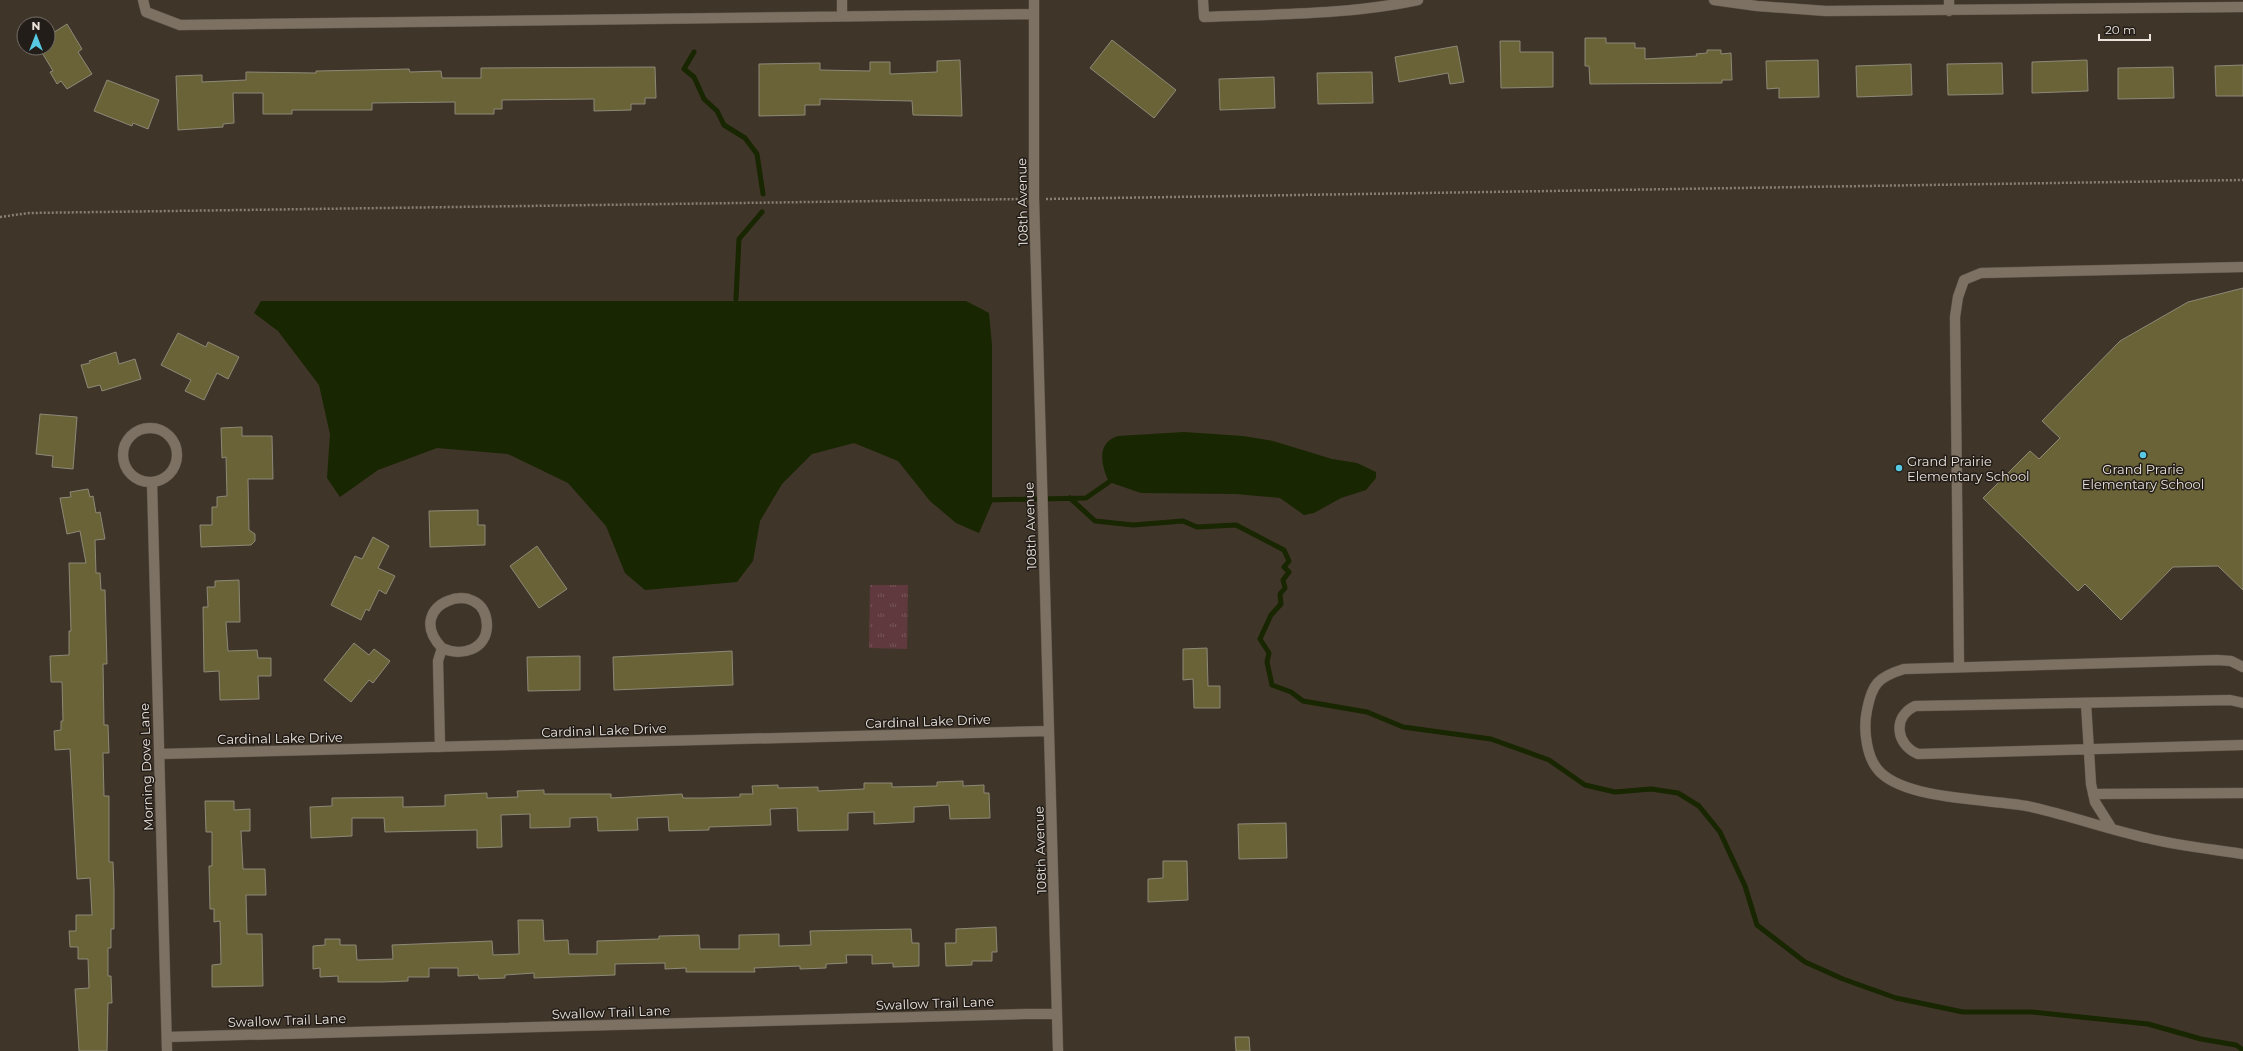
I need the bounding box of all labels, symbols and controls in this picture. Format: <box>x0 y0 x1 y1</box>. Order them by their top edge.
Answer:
north arrow <box>16 16 56 56</box>
scale bar <box>2099 16 2150 42</box>
text: N <box>32 19 40 33</box>
text: 20 m <box>2105 22 2136 37</box>
street label: 108th Avenue <box>1013 158 1031 246</box>
marker: Grand Prarie Elementary School <box>2138 450 2148 460</box>
place label: Grand Prairie Elementary School <box>1907 453 2030 484</box>
place label: Grand Prarie Elementary School <box>2082 461 2204 492</box>
marker: Grand Prairie Elementary School <box>1894 463 1904 473</box>
street label: 108th Avenue <box>1020 482 1040 570</box>
street label: Morning Dove Lane <box>136 703 156 831</box>
street label: Cardinal Lake Drive <box>865 711 991 731</box>
street label: Cardinal Lake Drive <box>541 720 667 740</box>
street label: Cardinal Lake Drive <box>217 729 343 747</box>
street label: 108th Avenue <box>1030 806 1050 894</box>
street label: Swallow Trail Lane <box>876 993 995 1013</box>
street label: Swallow Trail Lane <box>552 1002 671 1022</box>
street label: Swallow Trail Lane <box>228 1010 347 1030</box>

